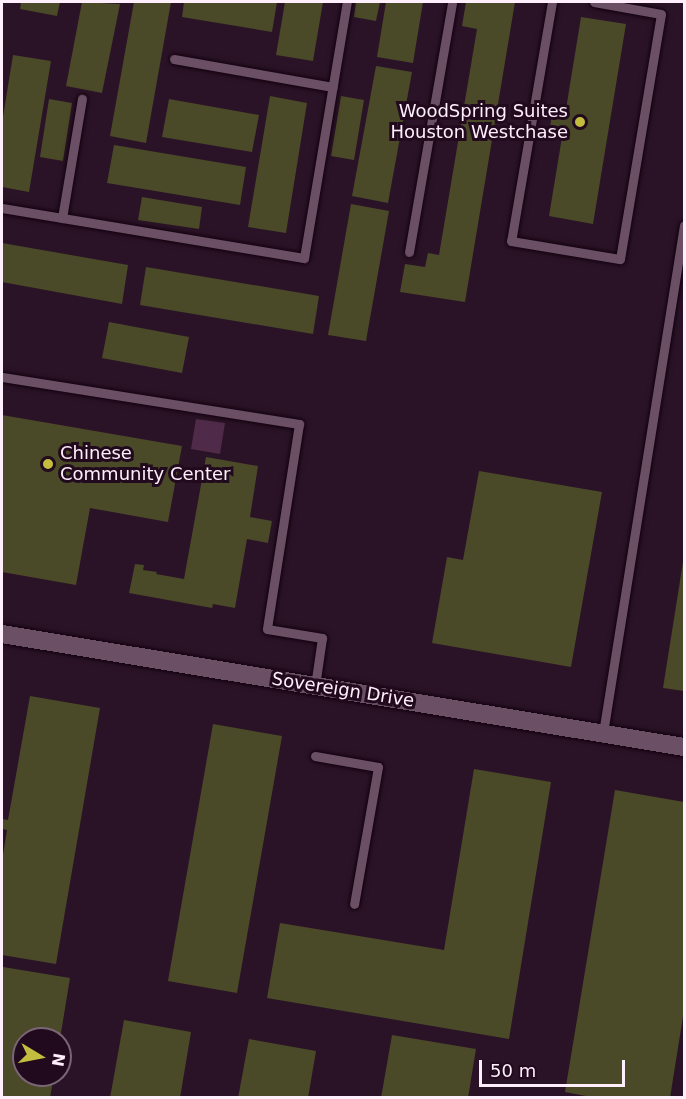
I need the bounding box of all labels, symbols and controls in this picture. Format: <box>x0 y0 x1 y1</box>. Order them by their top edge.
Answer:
place label: WoodSpring Suites Houston Westchase <box>390 101 568 144</box>
marker: WoodSpring Suites Houston Westchase <box>573 115 587 129</box>
place label: Chinese Community Center <box>60 443 230 486</box>
marker: Chinese Community Center <box>41 457 55 471</box>
street label: Sovereign Drive <box>270 668 416 712</box>
north arrow <box>12 1027 72 1087</box>
scale bar <box>482 1048 628 1086</box>
text: N <box>48 1052 69 1068</box>
text: 50 m <box>490 1060 536 1081</box>

